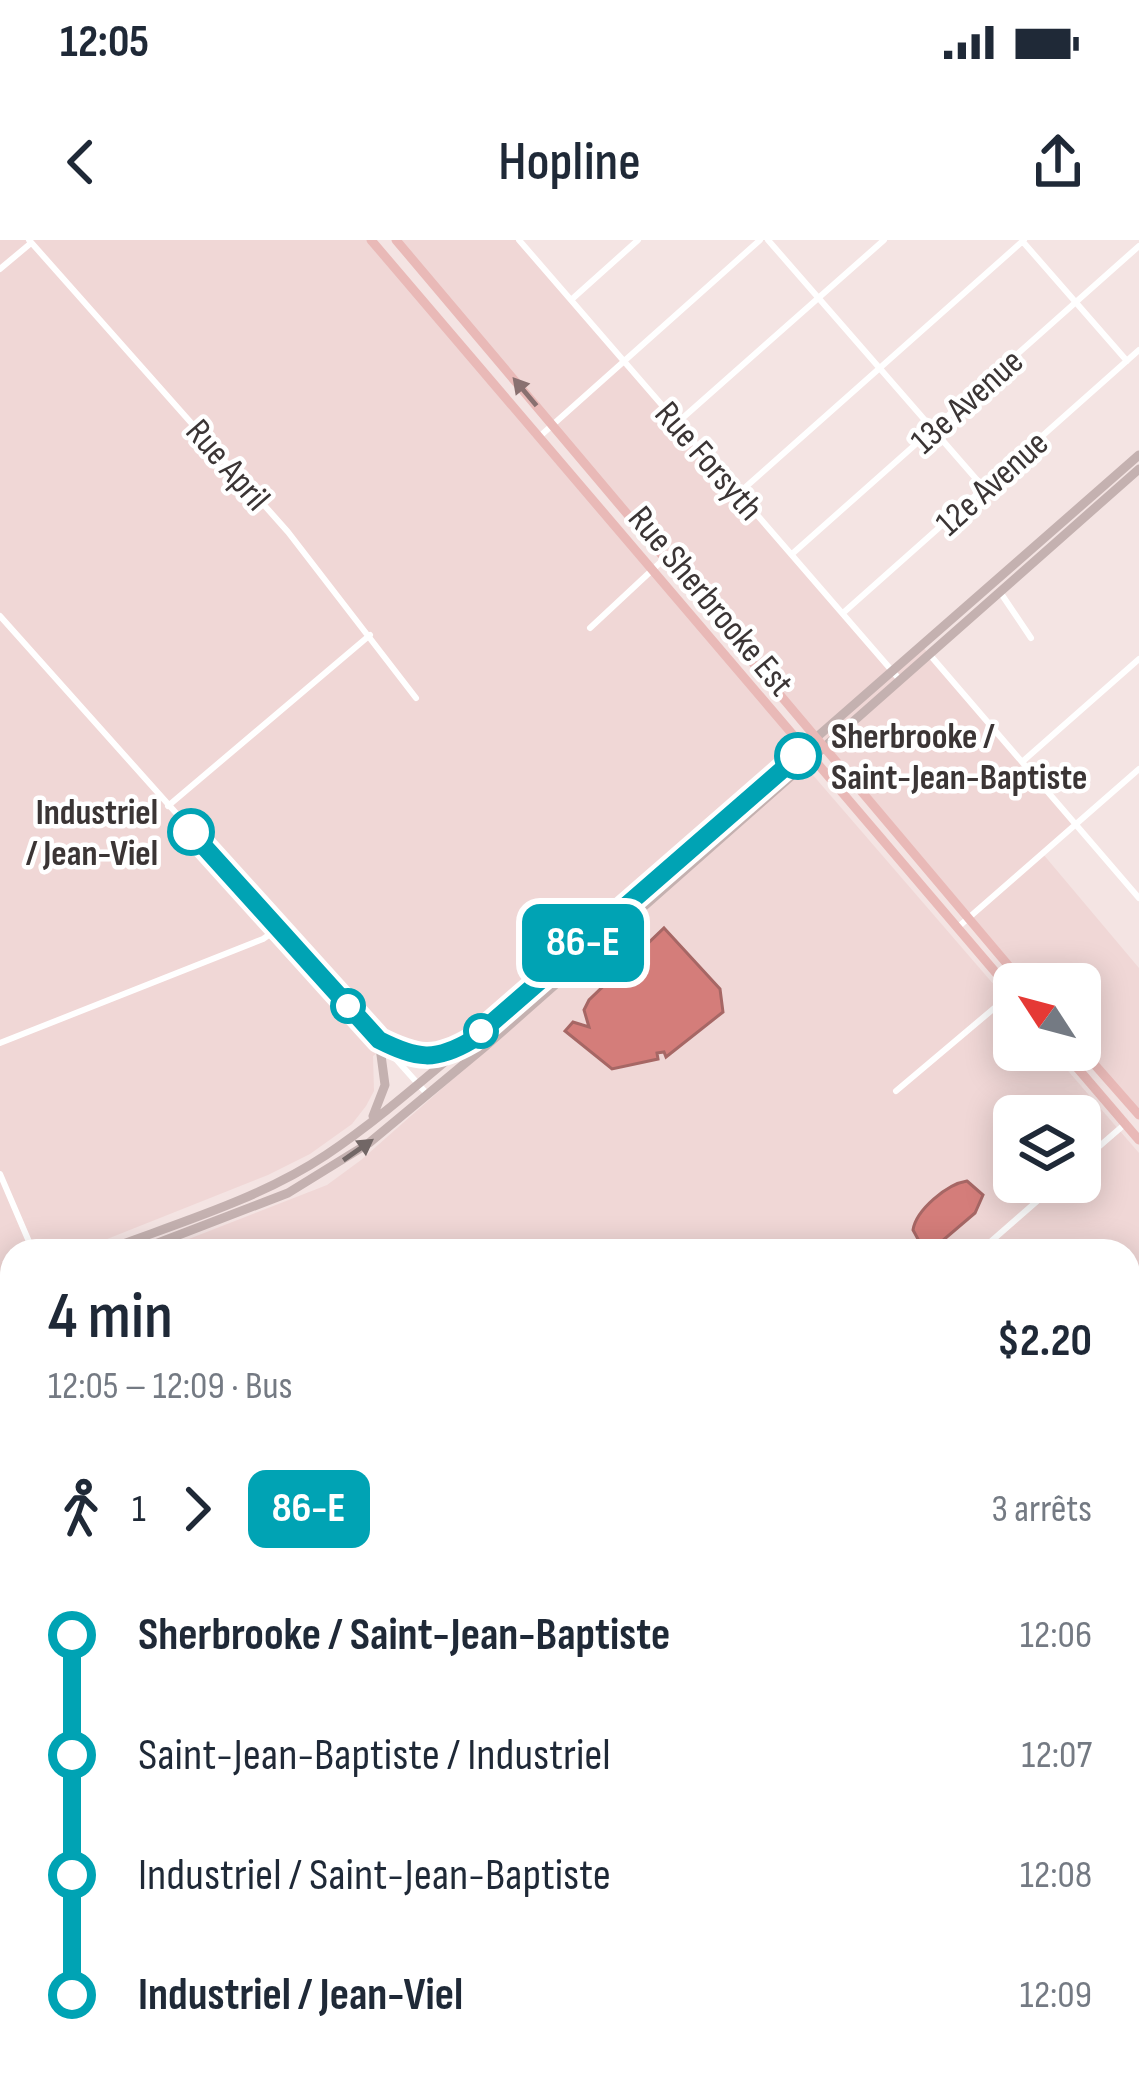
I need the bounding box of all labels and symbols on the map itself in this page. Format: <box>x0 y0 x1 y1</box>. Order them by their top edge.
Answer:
street label: 13e Avenue <box>903 340 1033 463</box>
one-way arrow <box>513 377 539 407</box>
street label: Rue Forsyth <box>645 394 771 530</box>
street label: Rue April <box>176 411 278 520</box>
street label: 12e Avenue <box>928 422 1058 545</box>
street label: Rue Sherbrooke Est <box>618 498 802 705</box>
place label: Sherbrooke / Saint-Jean-Baptiste <box>831 716 1087 800</box>
marker: Sherbrooke / Saint-Jean-Baptiste <box>776 734 820 778</box>
place label: Industriel / Jean-Viel <box>26 792 158 876</box>
marker: Industriel / Jean-Viel <box>169 810 213 854</box>
line badge: 86-E <box>499 904 667 982</box>
north arrow <box>993 963 1101 1071</box>
unlabelled marker <box>332 990 364 1022</box>
unlabelled marker <box>465 1015 497 1047</box>
one-way arrow <box>342 1139 375 1162</box>

